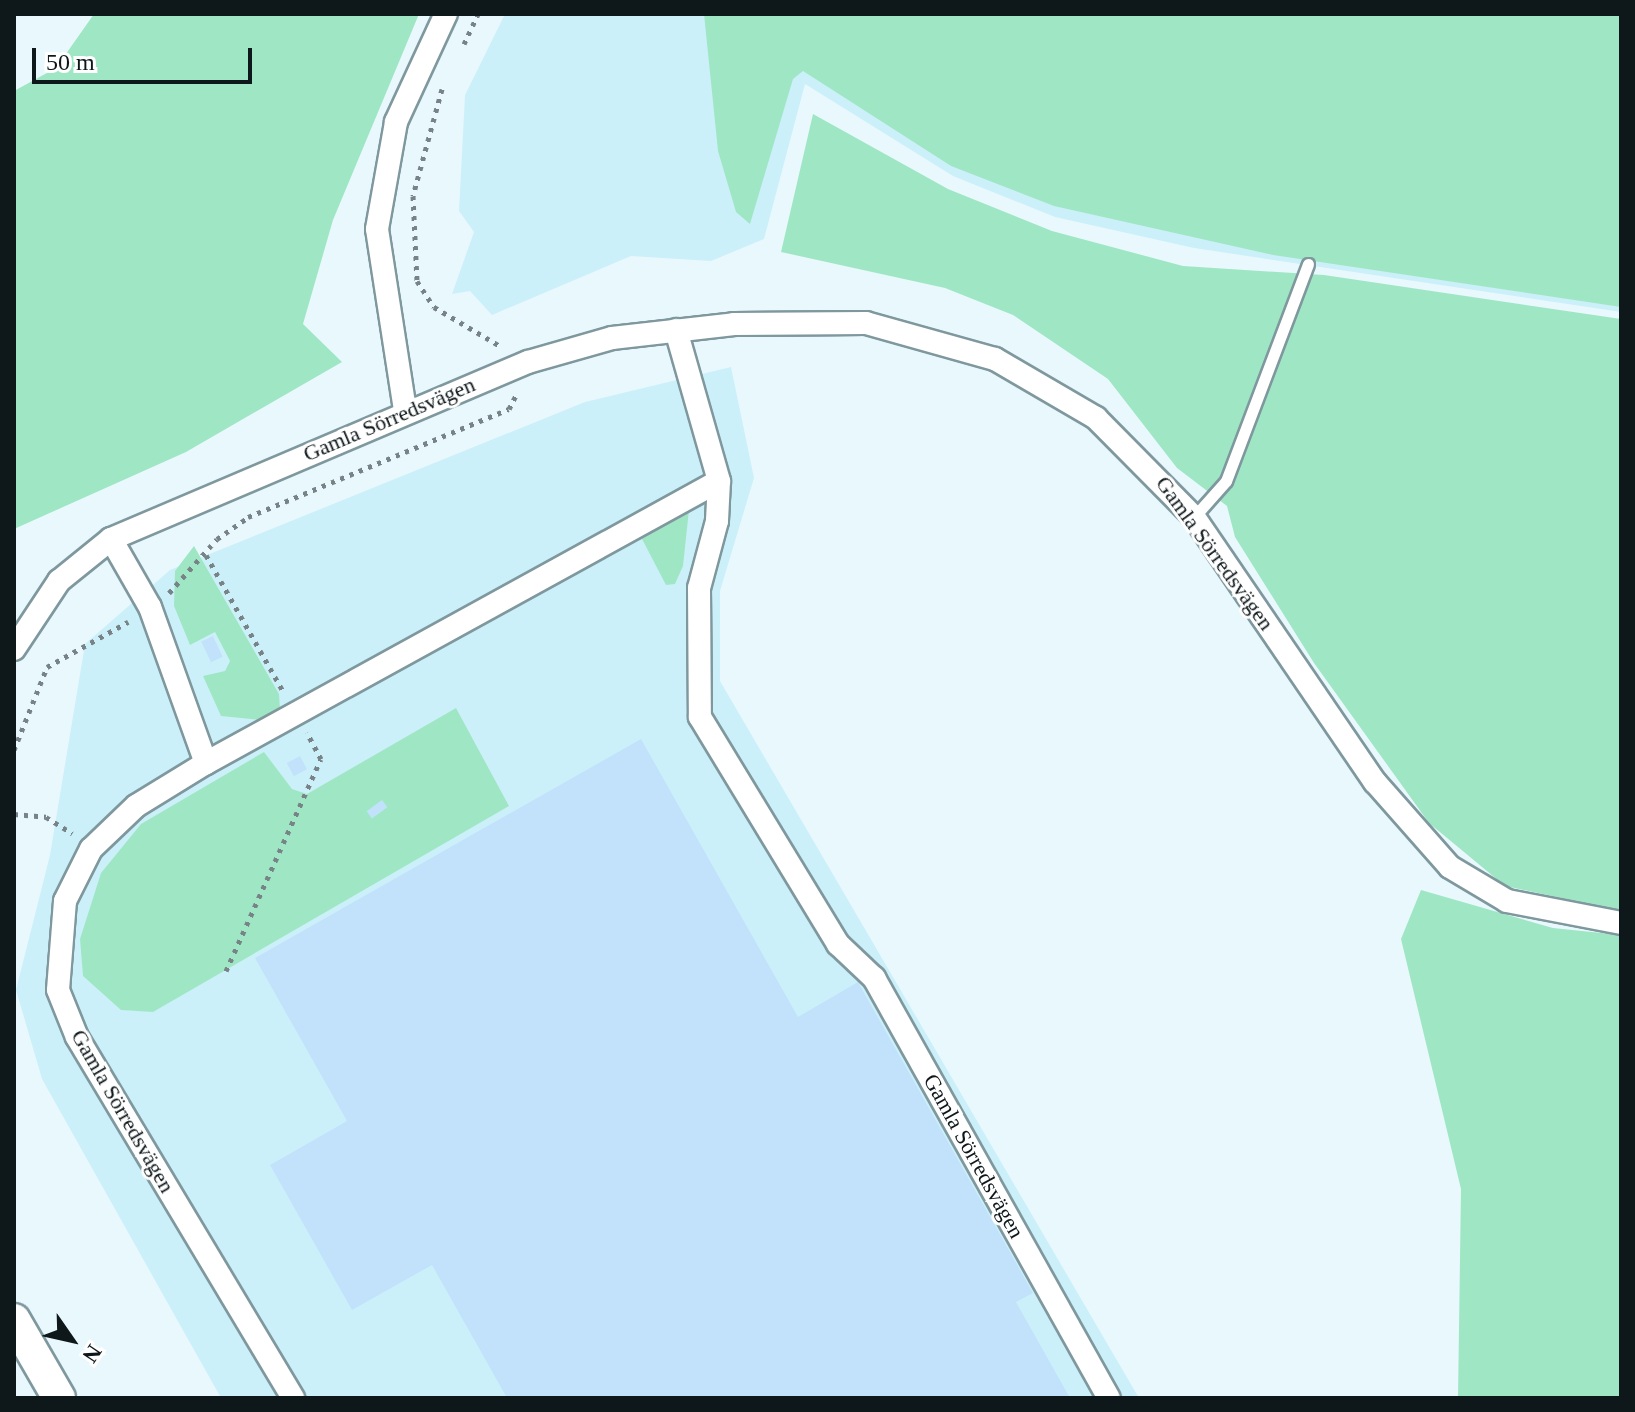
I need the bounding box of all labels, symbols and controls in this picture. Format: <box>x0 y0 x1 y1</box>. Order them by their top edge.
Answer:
scale bar <box>36 32 256 82</box>
text: 50 m <box>46 49 95 75</box>
street label: Gamla Sörredsvägen <box>299 371 479 467</box>
street label: Gamla Sörredsvägen <box>1150 471 1280 635</box>
street label: Gamla Sörredsvägen <box>66 1025 180 1197</box>
street label: Gamla Sörredsvägen <box>918 1069 1030 1243</box>
north arrow <box>32 1300 112 1380</box>
text: N <box>78 1340 107 1367</box>

